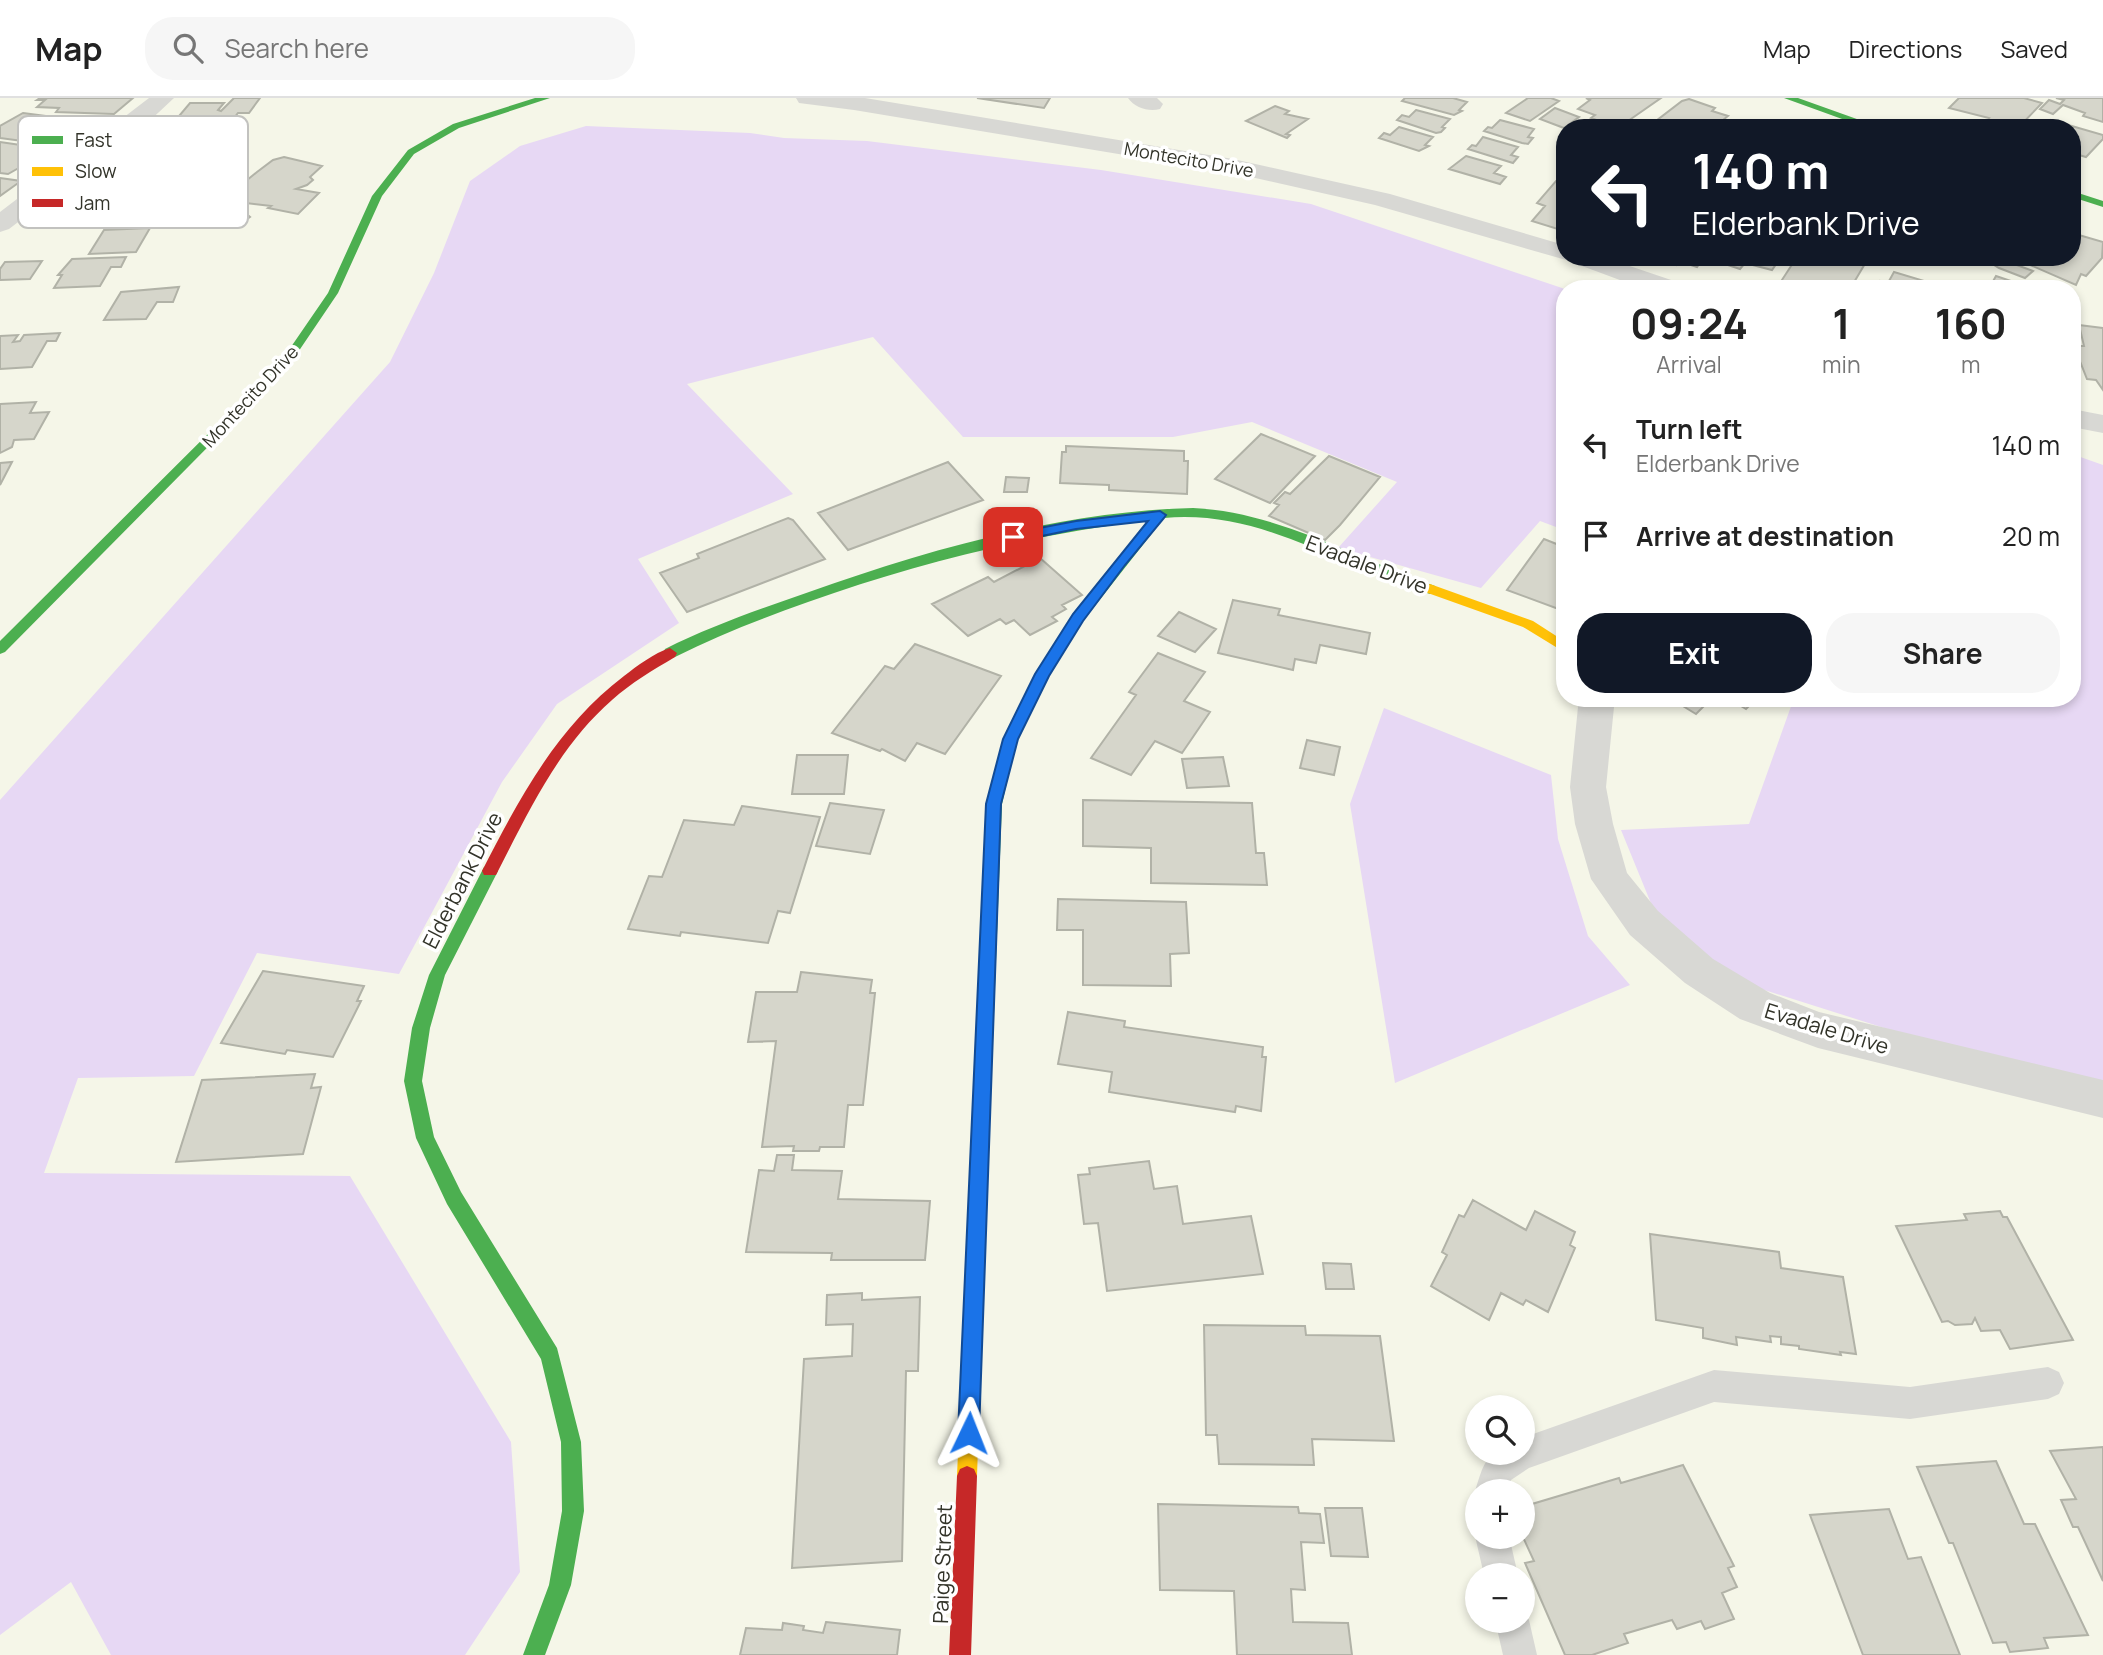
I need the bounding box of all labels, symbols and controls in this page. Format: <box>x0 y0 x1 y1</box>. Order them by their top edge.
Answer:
search box <box>145 17 635 80</box>
text: Map <box>35 26 103 71</box>
icon: search <box>169 29 207 67</box>
text: Search here <box>225 30 369 66</box>
text: Map <box>1763 32 1811 65</box>
text: Directions <box>1849 32 1962 65</box>
text: Saved <box>2000 32 2068 65</box>
legend <box>18 116 248 228</box>
text: Fast <box>75 127 112 153</box>
street label: Montecito Drive <box>1122 136 1256 182</box>
text: 140 m <box>1692 137 1829 204</box>
icon: left <box>1577 147 1668 238</box>
text: Slow <box>75 158 117 184</box>
text: Jam <box>75 190 110 216</box>
text: Elderbank Drive <box>1692 201 1920 245</box>
text: 09:24 <box>1630 294 1748 352</box>
text: 1 <box>1832 294 1851 352</box>
text: 160 <box>1935 294 2007 352</box>
street label: Montecito Drive <box>197 340 303 452</box>
text: Arrival <box>1656 348 1722 380</box>
text: min <box>1822 348 1861 380</box>
text: m <box>1961 348 1981 380</box>
text: Turn left <box>1636 411 1743 447</box>
icon: left <box>1577 426 1615 464</box>
text: 140 m <box>1991 427 2060 463</box>
text: Elderbank Drive <box>1636 447 1800 479</box>
pin <box>983 507 1043 567</box>
icon: arrive <box>1577 517 1615 555</box>
icon: arrive <box>994 518 1032 556</box>
text: Arrive at destination <box>1636 518 1894 554</box>
text: 20 m <box>2002 518 2060 554</box>
street label: Evadale Drive <box>1302 528 1432 600</box>
button: Exit <box>1577 613 1812 693</box>
button: Share <box>1826 613 2060 693</box>
street label: Elderbank Drive <box>416 807 508 953</box>
street label: Evadale Drive <box>1762 996 1892 1060</box>
map controls <box>1465 1395 1535 1633</box>
button: search <box>1465 1395 1535 1465</box>
position arrow <box>932 1396 1006 1470</box>
button: + <box>1465 1479 1535 1549</box>
street label: Paige Street <box>926 1504 958 1624</box>
button: − <box>1465 1563 1535 1633</box>

